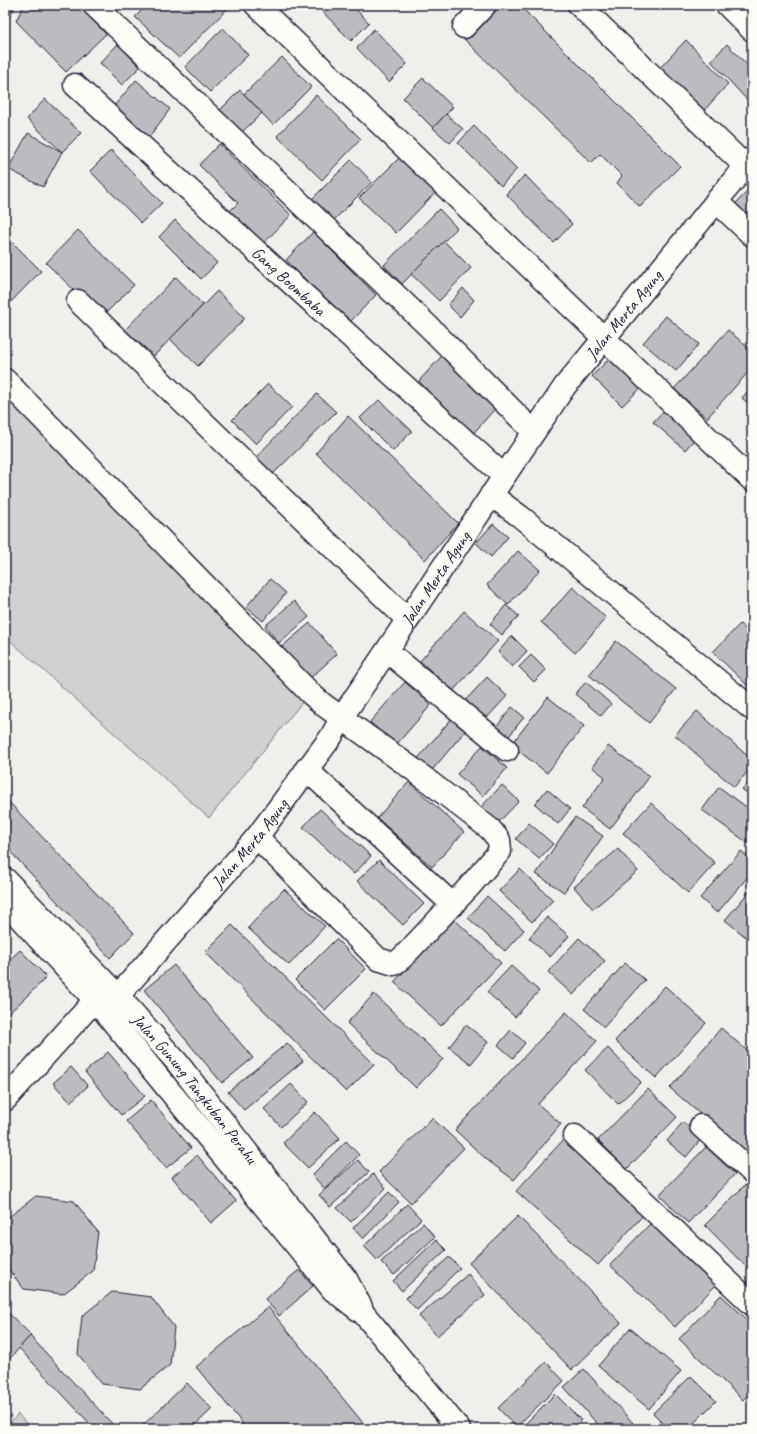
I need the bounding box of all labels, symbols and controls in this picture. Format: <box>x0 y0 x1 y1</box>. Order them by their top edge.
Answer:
street label: Gang Boombaba <box>247 242 331 321</box>
street label: Jalan Merta Agung <box>580 265 667 364</box>
street label: Jalan Merta Agung <box>396 526 476 630</box>
street label: Jalan Merta Agung <box>206 793 293 893</box>
street label: Jalan Gunung Tangkuban Perahu <box>127 1008 263 1169</box>

